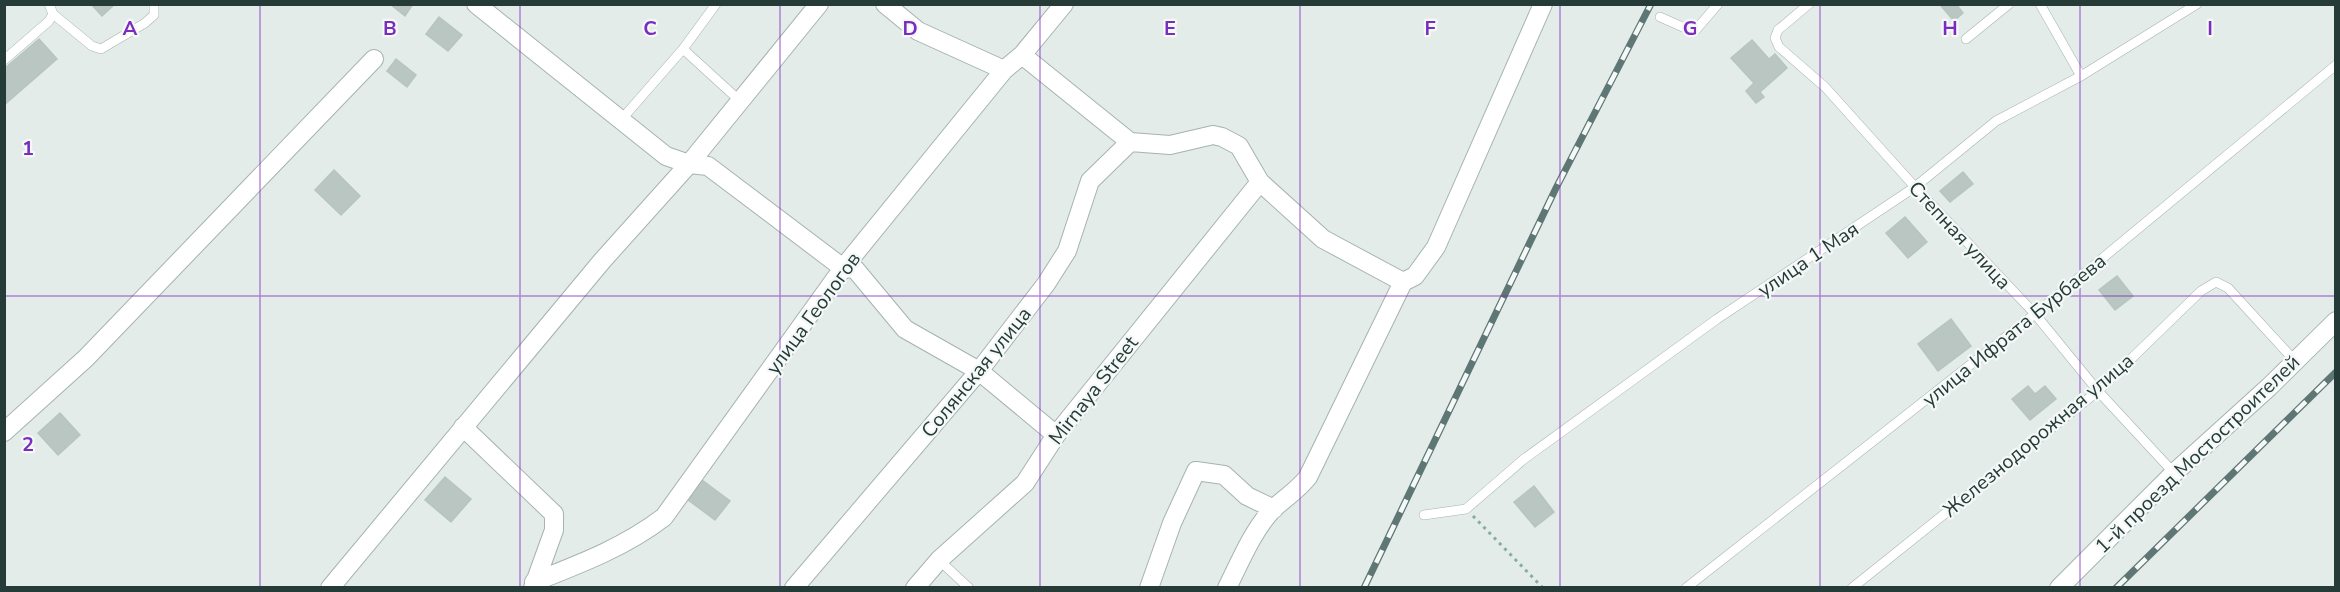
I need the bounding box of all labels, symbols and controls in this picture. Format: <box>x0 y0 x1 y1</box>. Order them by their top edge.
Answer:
text: A <box>123 15 138 42</box>
text: B <box>383 15 397 42</box>
text: C <box>643 15 657 42</box>
text: D <box>902 15 918 42</box>
text: E <box>1164 15 1176 42</box>
text: F <box>1424 15 1436 42</box>
text: G <box>1683 15 1697 42</box>
text: H <box>1942 15 1958 42</box>
text: I <box>2207 15 2213 42</box>
text: 1 <box>22 135 34 162</box>
street label: Степная улица <box>1902 175 2017 295</box>
street label: улица 1 Мая <box>1752 216 1864 303</box>
street label: улица Геологов <box>760 247 867 380</box>
street label: улица Ифрата Бурбаева <box>1917 248 2112 413</box>
street label: Солянская улица <box>915 301 1037 443</box>
street label: Mirnaya Street <box>1042 330 1145 450</box>
street label: Железнодорожная улица <box>1937 347 2140 523</box>
street label: 1-й проезд Мостостроителей <box>2089 349 2306 560</box>
text: 2 <box>22 431 34 458</box>

